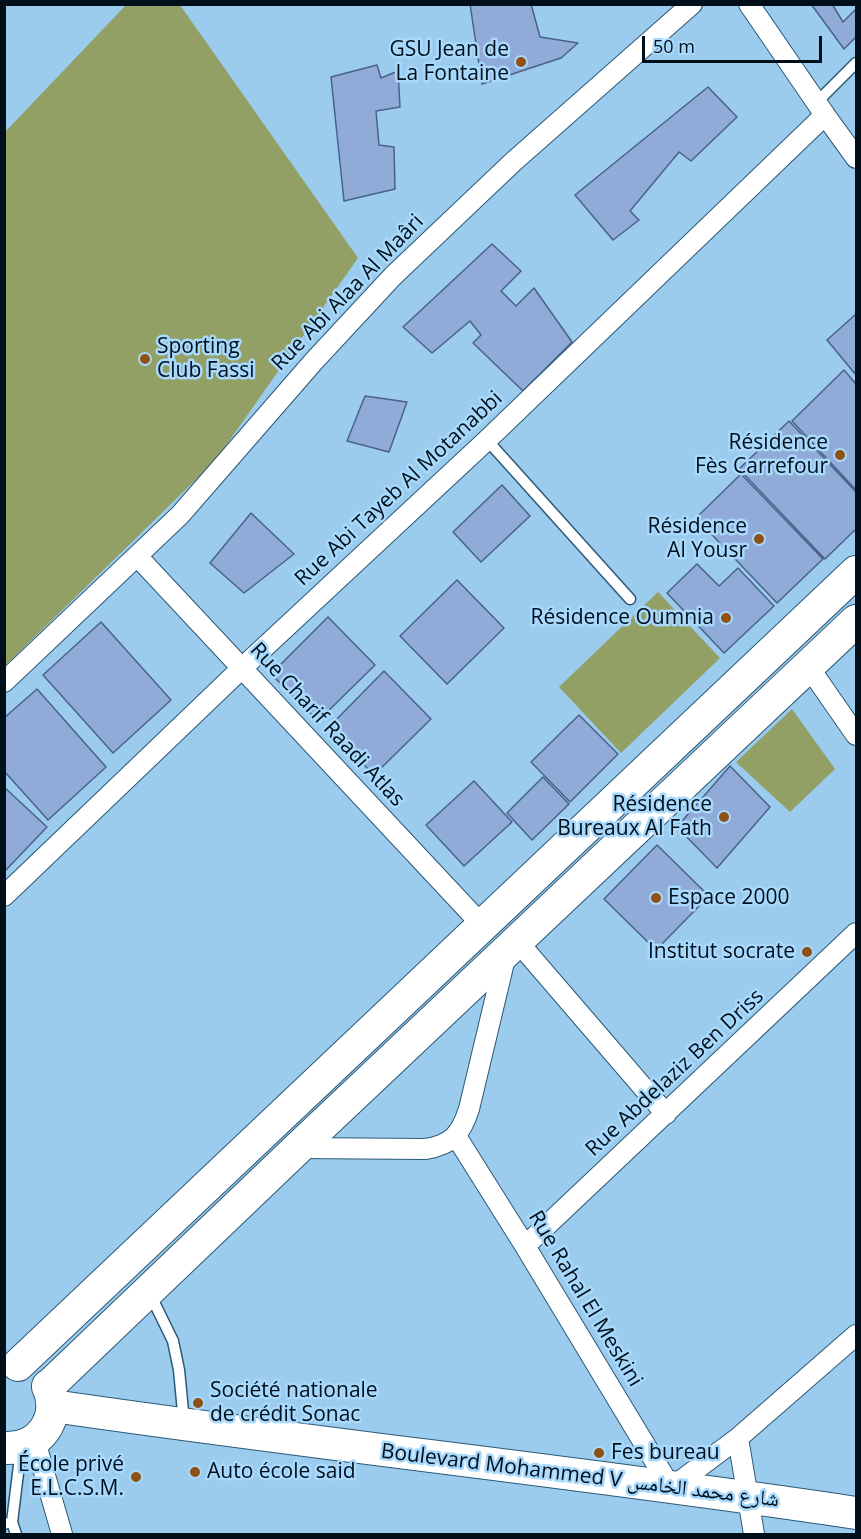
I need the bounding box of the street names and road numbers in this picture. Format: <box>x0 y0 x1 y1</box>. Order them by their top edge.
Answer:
street label: Rue Abi Alaa Al Maâri <box>267 210 429 376</box>
street label: Rue Abi Tayeb Al Motanabbi <box>290 386 508 592</box>
street label: Rue Charif Raadi Atlas <box>245 638 409 812</box>
street label: Rue Abdelaziz Ben Driss <box>581 984 769 1162</box>
street label: Rue Rahal El Meskini <box>523 1207 647 1391</box>
street label: Boulevard Mohammed V شارع محمد الخامس <box>379 1439 781 1513</box>

